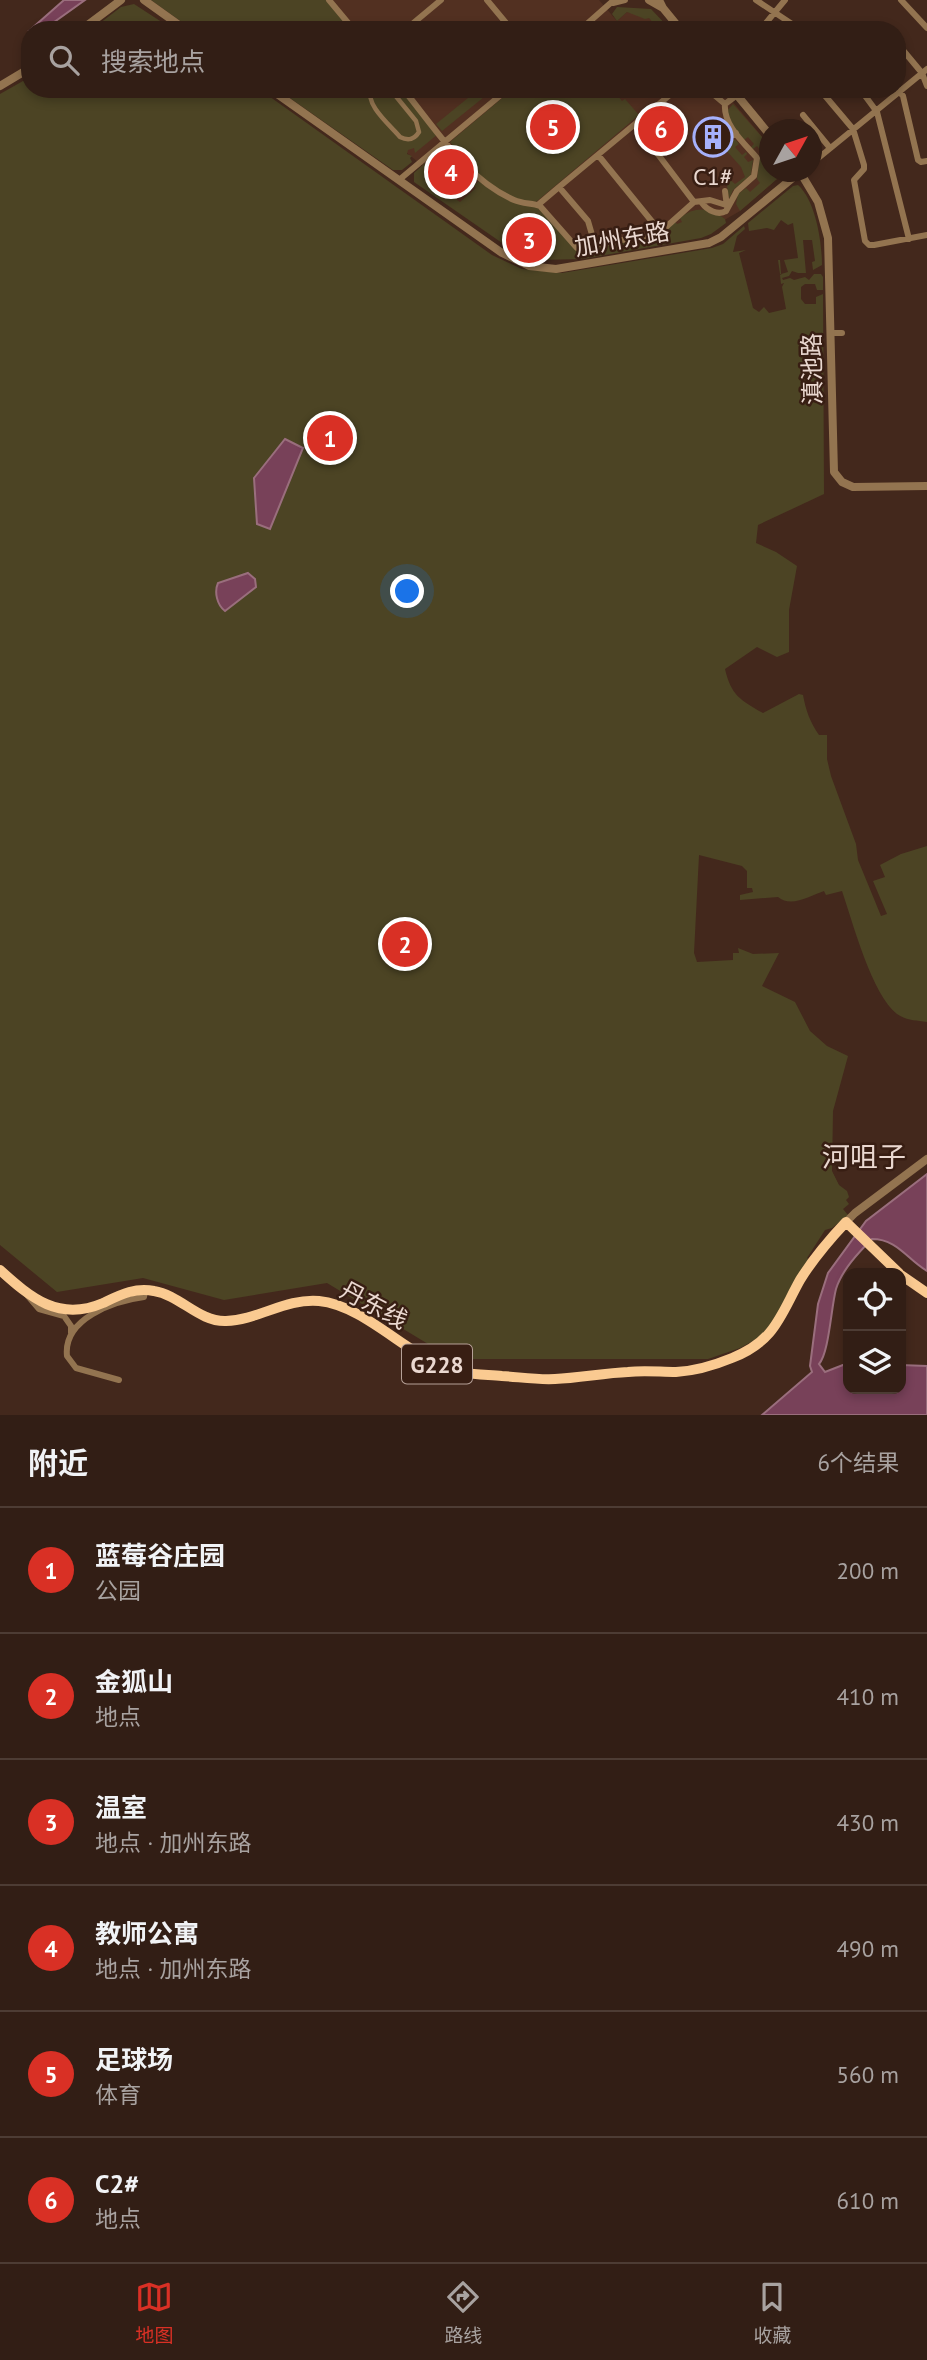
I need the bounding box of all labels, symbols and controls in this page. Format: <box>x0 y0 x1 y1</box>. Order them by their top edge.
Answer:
search box <box>21 21 906 98</box>
icon: search <box>45 41 83 79</box>
text: 搜索地点 <box>101 45 205 78</box>
pin: 5 <box>530 101 576 153</box>
pin: 6 <box>638 103 684 155</box>
building icon: C1# <box>692 116 734 158</box>
north arrow <box>759 119 822 182</box>
pin: 4 <box>428 146 474 198</box>
place label: C1# <box>693 161 733 192</box>
pin: 3 <box>506 214 552 266</box>
street label: 加州东路 <box>572 215 672 263</box>
street label: 滇池路 <box>796 333 828 405</box>
pin: 1 <box>307 412 353 464</box>
your location <box>390 574 424 608</box>
pin: 2 <box>382 918 428 970</box>
district label: 河咀子 <box>822 1138 906 1175</box>
map controls <box>843 1268 906 1394</box>
button: locate <box>843 1268 906 1331</box>
street label: 丹东线 <box>335 1274 413 1336</box>
button: layers <box>843 1331 906 1394</box>
road number: G228 <box>402 1344 472 1384</box>
text: 附近 <box>28 1443 88 1482</box>
text: 6个结果 <box>817 1448 899 1477</box>
text: 蓝莓谷庄园 <box>95 1539 225 1572</box>
text: 1 <box>44 1556 58 1585</box>
text: 200 m <box>837 1556 899 1585</box>
text: 公园 <box>95 1576 141 1605</box>
text: 金狐山 <box>95 1665 173 1698</box>
text: 2 <box>44 1682 58 1711</box>
text: 410 m <box>837 1682 899 1711</box>
text: 地点 <box>95 1702 141 1731</box>
text: 温室 <box>95 1791 147 1824</box>
text: 3 <box>44 1808 58 1837</box>
text: 430 m <box>837 1808 899 1837</box>
text: 地点 · 加州东路 <box>95 1828 251 1857</box>
text: 教师公寓 <box>95 1917 199 1950</box>
text: 4 <box>44 1934 58 1963</box>
text: 490 m <box>837 1934 899 1963</box>
text: 地点 · 加州东路 <box>95 1954 251 1983</box>
text: 足球场 <box>95 2043 173 2076</box>
text: 5 <box>44 2060 58 2089</box>
text: 560 m <box>837 2060 899 2089</box>
text: 体育 <box>95 2080 141 2109</box>
text: C2# <box>95 2167 139 2200</box>
text: 6 <box>44 2186 58 2215</box>
text: 610 m <box>837 2186 899 2215</box>
text: 地点 <box>95 2204 141 2233</box>
tab: 地图 <box>135 2278 174 2347</box>
tab: 路线 <box>444 2278 483 2347</box>
tab: 收藏 <box>753 2278 792 2347</box>

